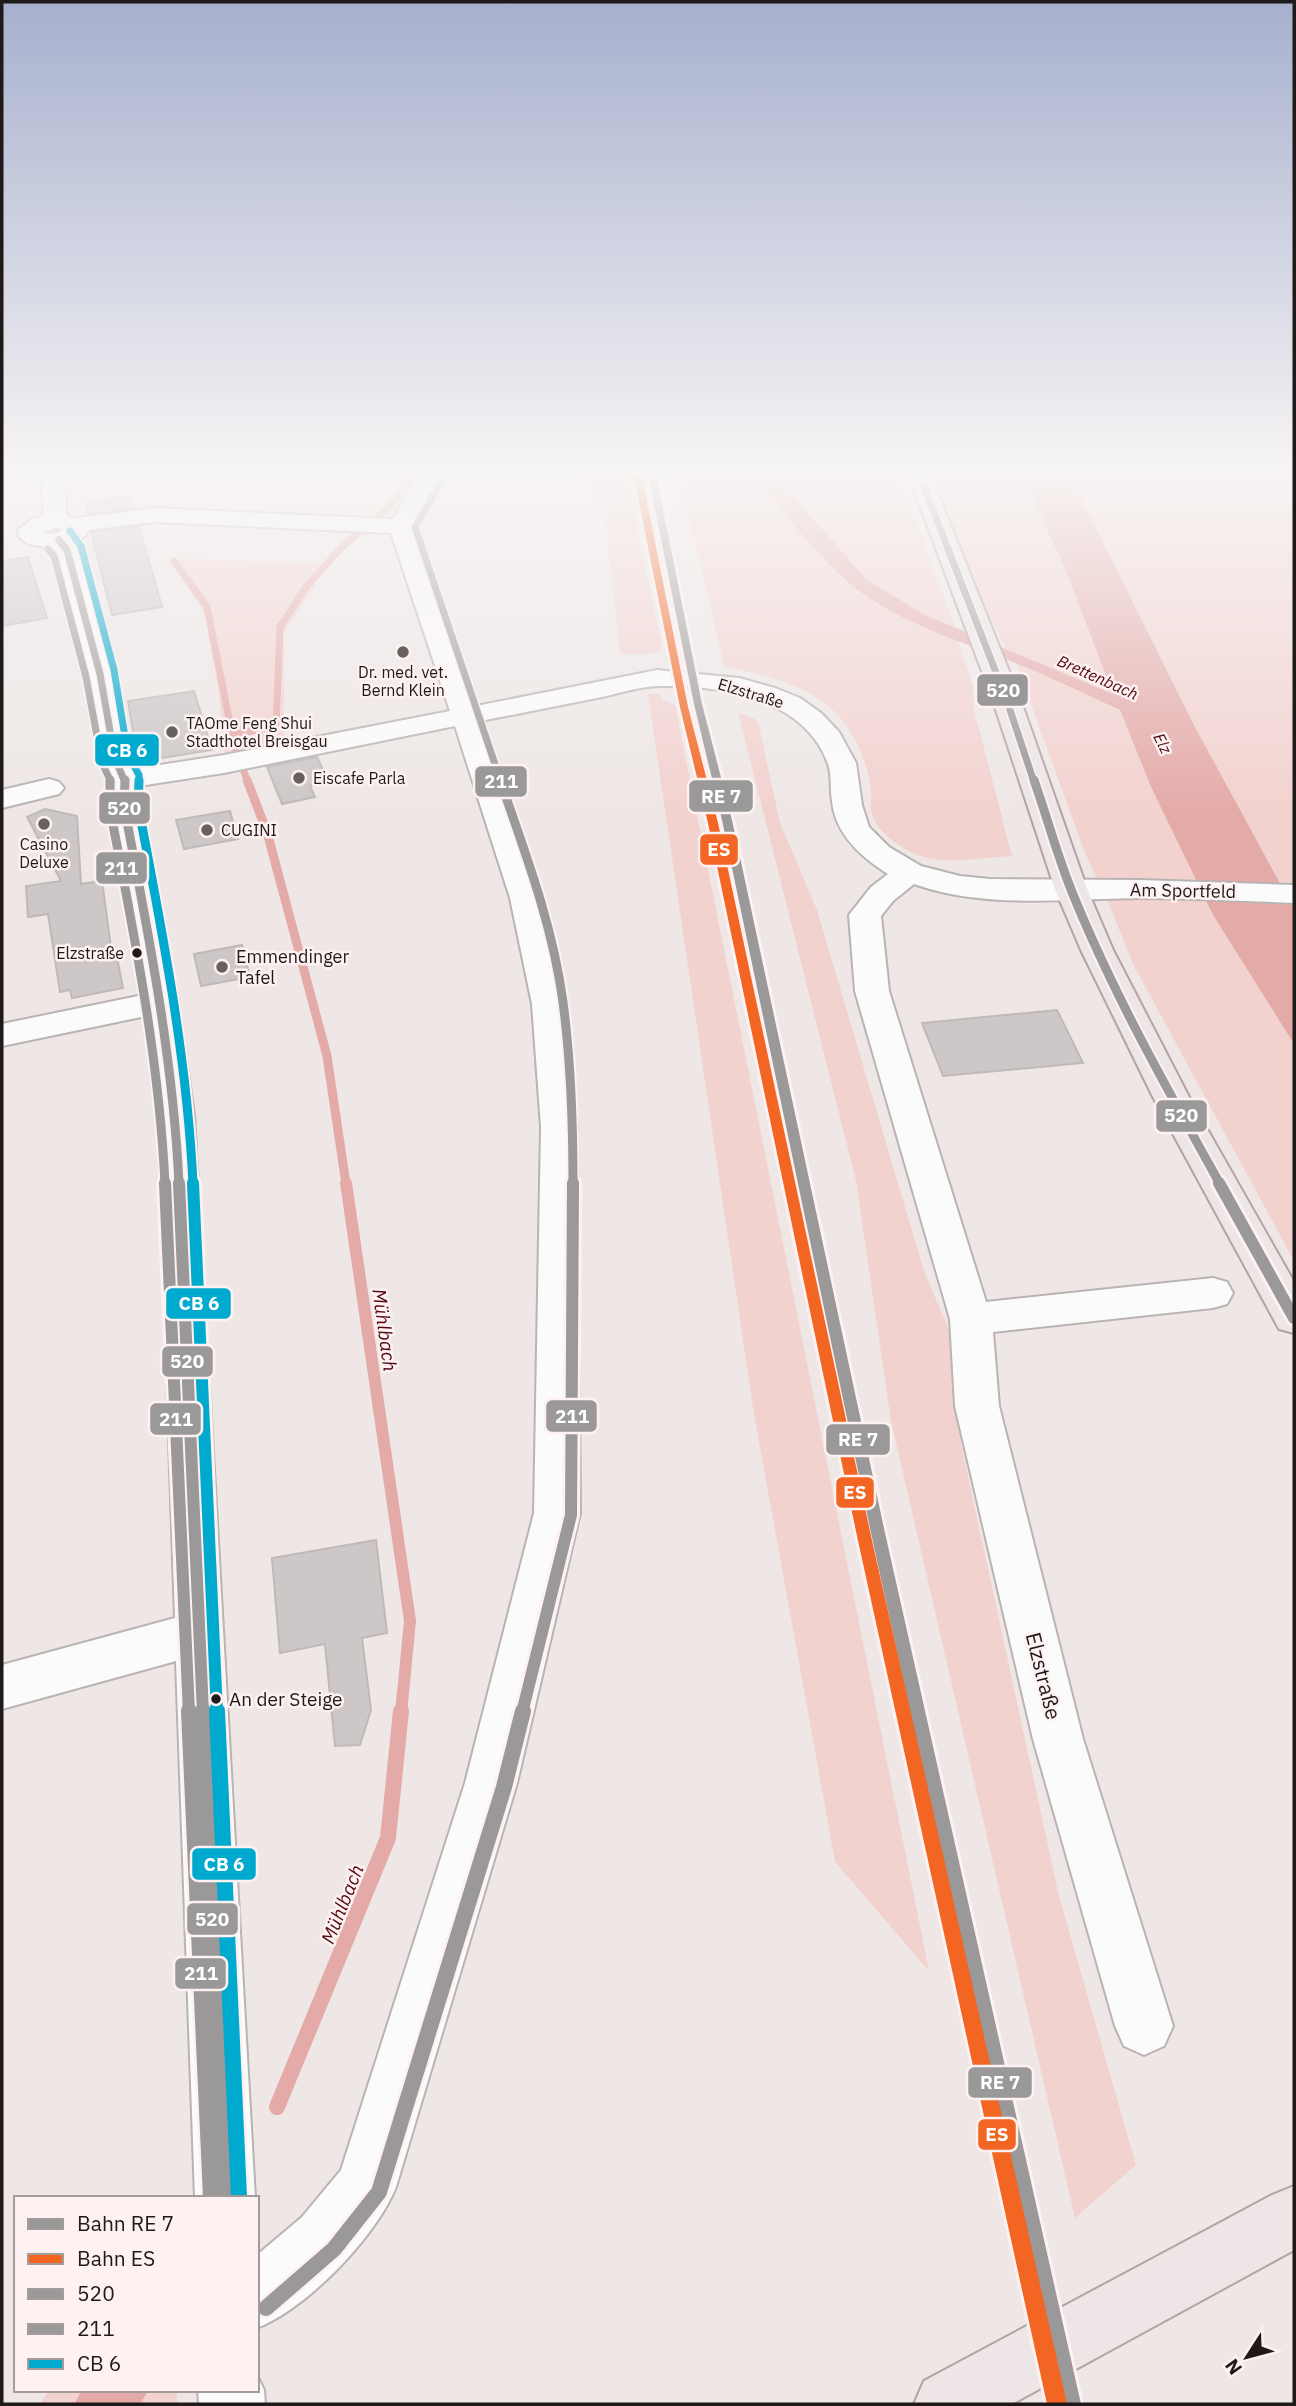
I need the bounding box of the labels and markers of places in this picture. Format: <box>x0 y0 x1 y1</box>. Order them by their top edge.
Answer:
marker: Dr. med. vet. Bernd Klein <box>395 644 411 660</box>
place label: Dr. med. vet. Bernd Klein <box>358 662 448 700</box>
place label: TAOme Feng Shui Stadthotel Breisgau <box>186 713 328 751</box>
marker: TAOme Feng Shui Stadthotel Breisgau <box>164 724 180 740</box>
place label: Eiscafe Parla <box>313 768 406 788</box>
marker: Eiscafe Parla <box>291 770 307 786</box>
marker: Casino Deluxe <box>36 816 52 832</box>
place label: CUGINI <box>221 820 277 840</box>
marker: CUGINI <box>199 822 215 838</box>
place label: Casino Deluxe <box>19 834 69 872</box>
place label: Elzstraße <box>56 943 124 963</box>
place label: Emmendinger Tafel <box>236 945 349 989</box>
marker: Elzstraße <box>130 946 144 960</box>
marker: Emmendinger Tafel <box>214 959 230 975</box>
place label: An der Steige <box>229 1687 343 1711</box>
marker: An der Steige <box>209 1692 223 1706</box>

